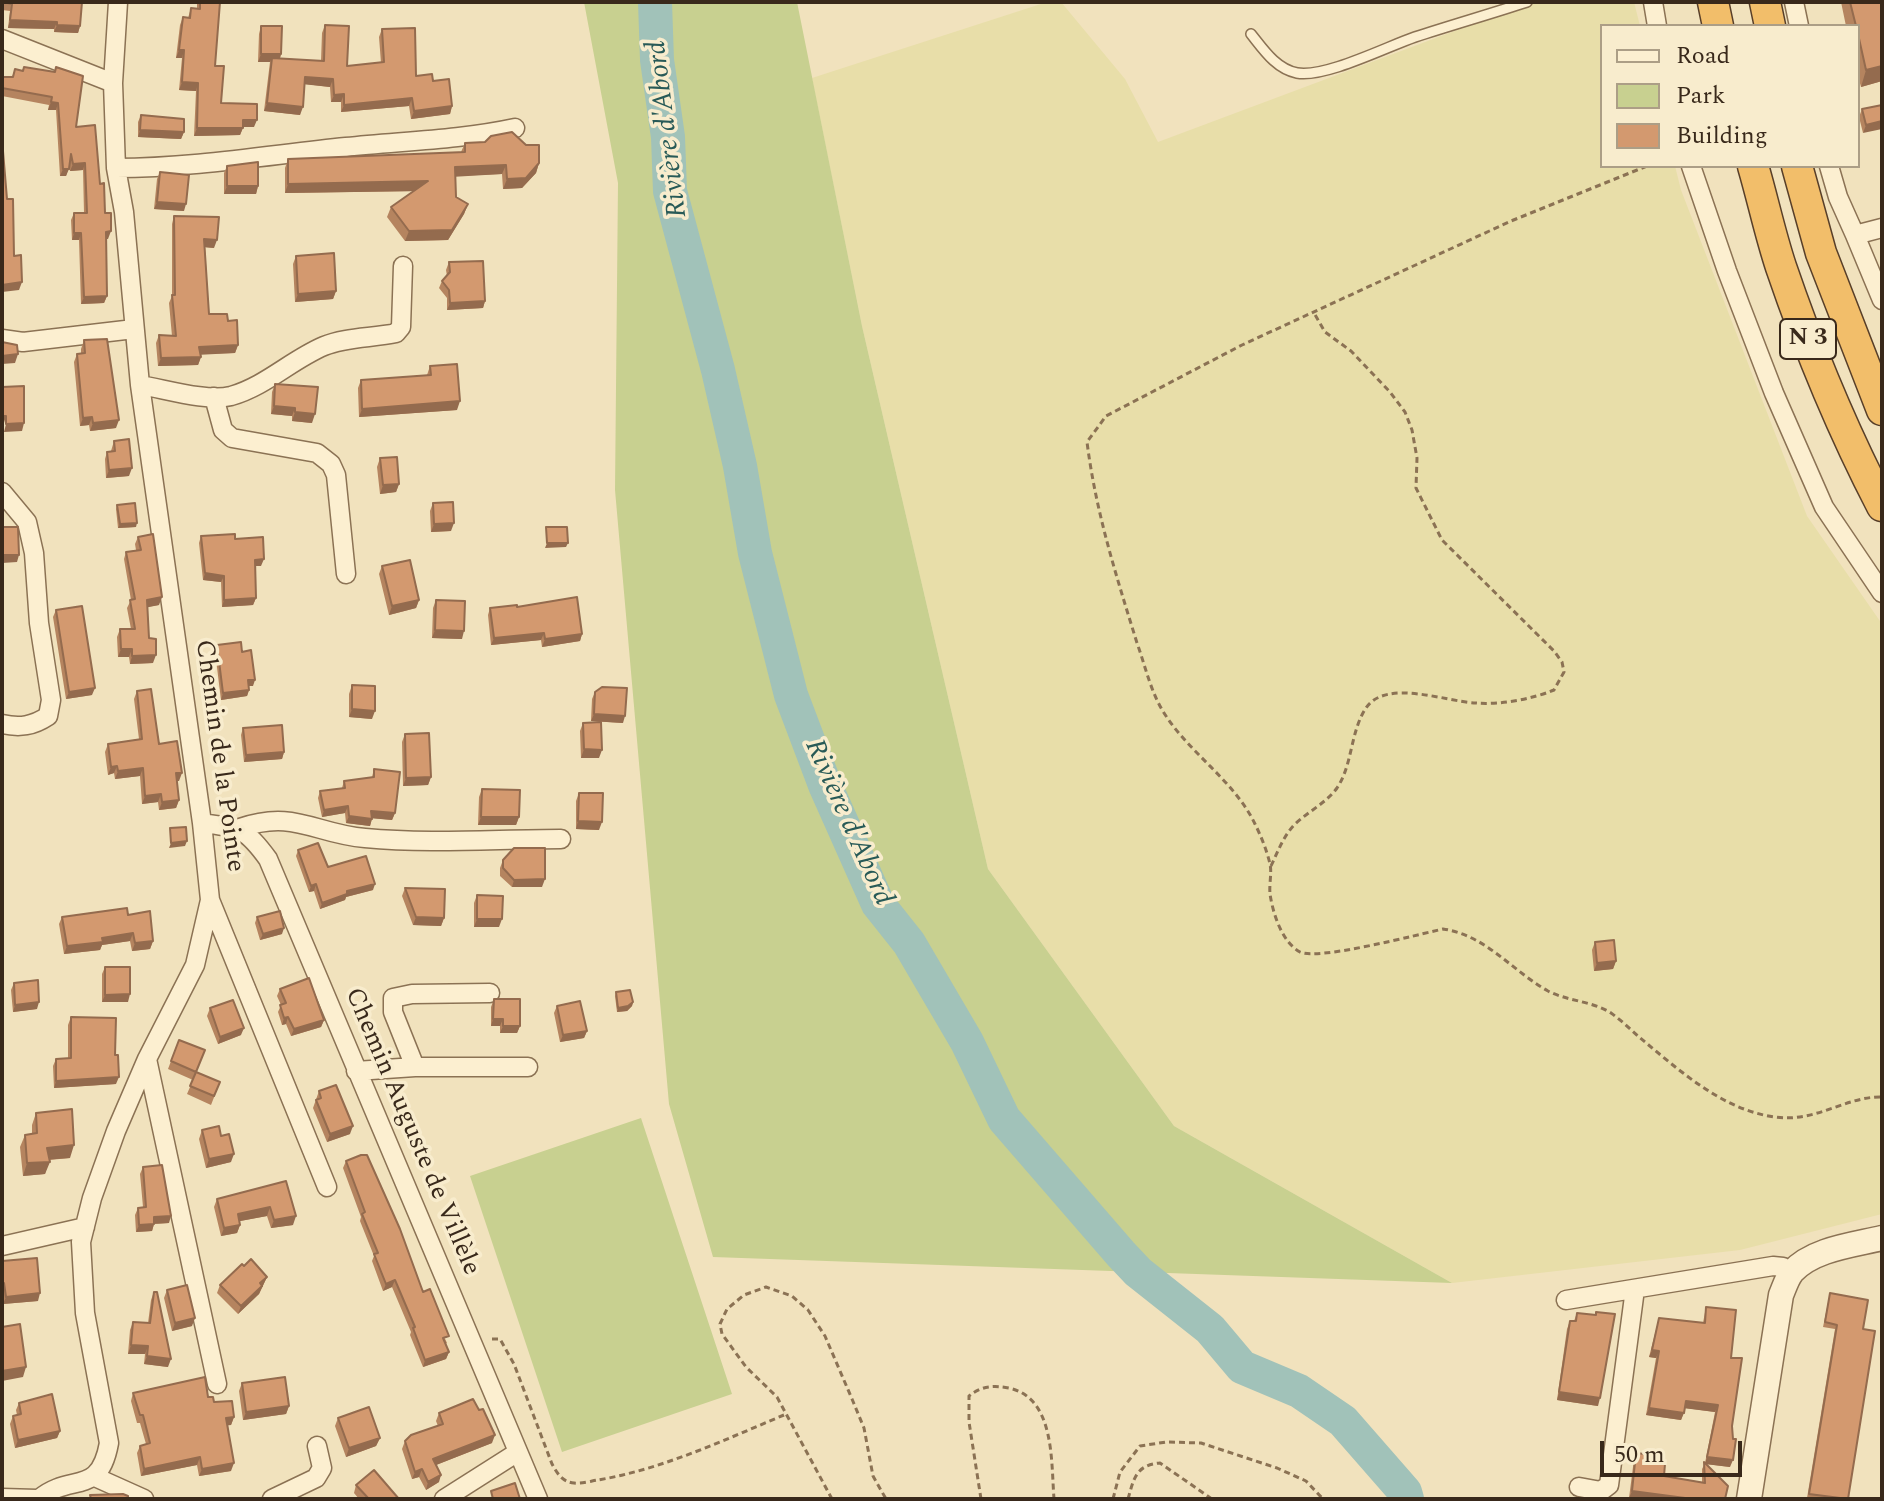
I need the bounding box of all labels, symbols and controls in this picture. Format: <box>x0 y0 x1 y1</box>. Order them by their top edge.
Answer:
legend <box>1600 24 1860 168</box>
water label: Rivière d'Abord <box>641 38 697 220</box>
text: Road <box>1676 38 1730 74</box>
text: Park <box>1676 78 1726 114</box>
text: Building <box>1676 118 1768 154</box>
road number: N 3 <box>1780 319 1836 359</box>
street label: Chemin de la Pointe <box>186 638 250 874</box>
water label: Rivière d'Abord <box>795 735 899 911</box>
street label: Chemin Auguste de Villèle <box>336 984 486 1280</box>
scale bar <box>1604 1425 1746 1475</box>
text: 50 m <box>1614 1437 1665 1473</box>

